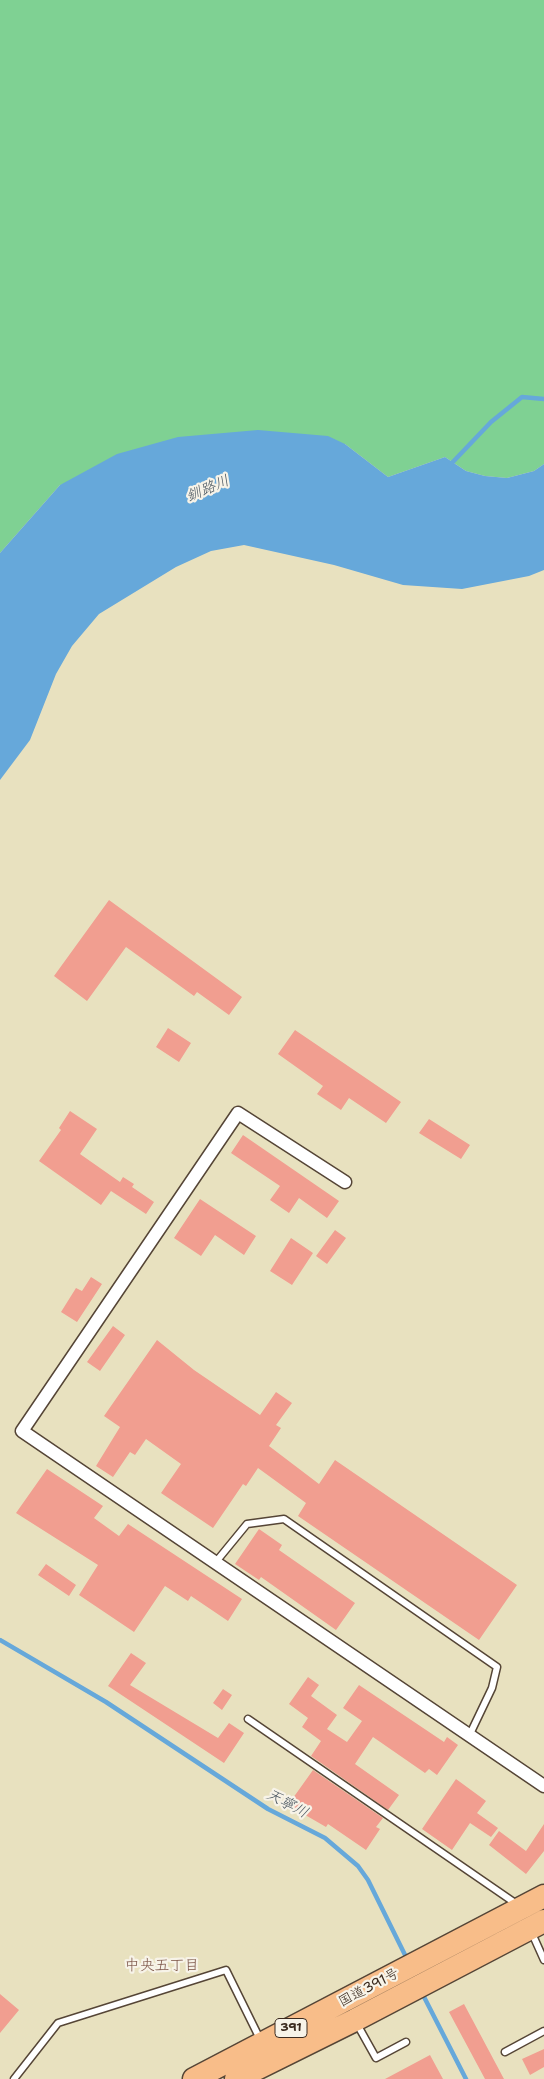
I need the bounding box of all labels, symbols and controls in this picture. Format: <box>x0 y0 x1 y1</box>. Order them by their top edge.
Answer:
water label: 釧路川 <box>184 472 232 506</box>
water label: 天寧川 <box>263 1785 311 1823</box>
district label: 中央五丁目 <box>125 1957 199 1975</box>
street label: 国道391号 <box>336 1965 402 2011</box>
road number: 391 <box>275 2019 307 2038</box>

